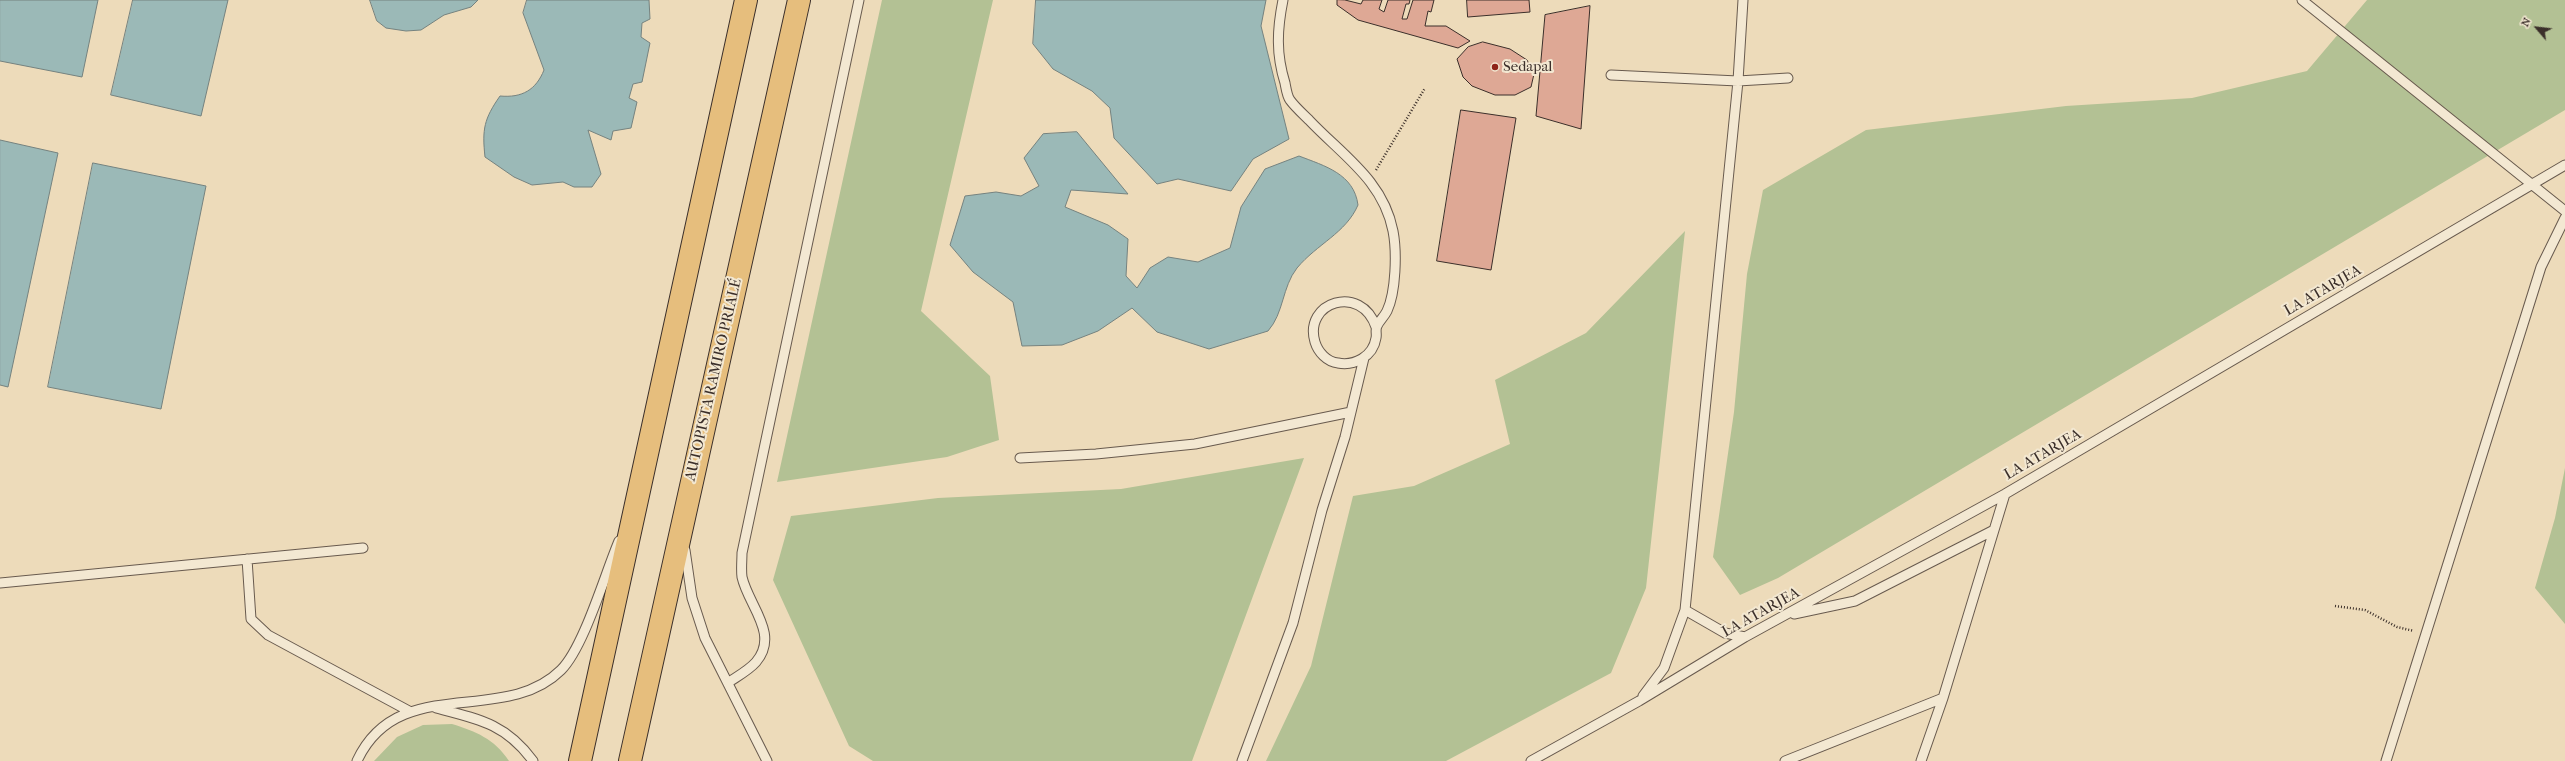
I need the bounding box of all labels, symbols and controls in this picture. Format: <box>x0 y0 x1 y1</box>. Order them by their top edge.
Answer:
north arrow <box>2517 8 2557 48</box>
text: N <box>2518 15 2534 29</box>
place label: Sedapal <box>1503 58 1552 76</box>
marker: Sedapal <box>1490 62 1500 72</box>
street label: LA ATARJEA <box>2281 262 2365 320</box>
street label: AUTOPISTA RAMIRO PRIALÉ <box>682 277 746 483</box>
street label: LA ATARJEA <box>2001 426 2085 484</box>
street label: LA ATARJEA <box>1719 584 1803 642</box>

